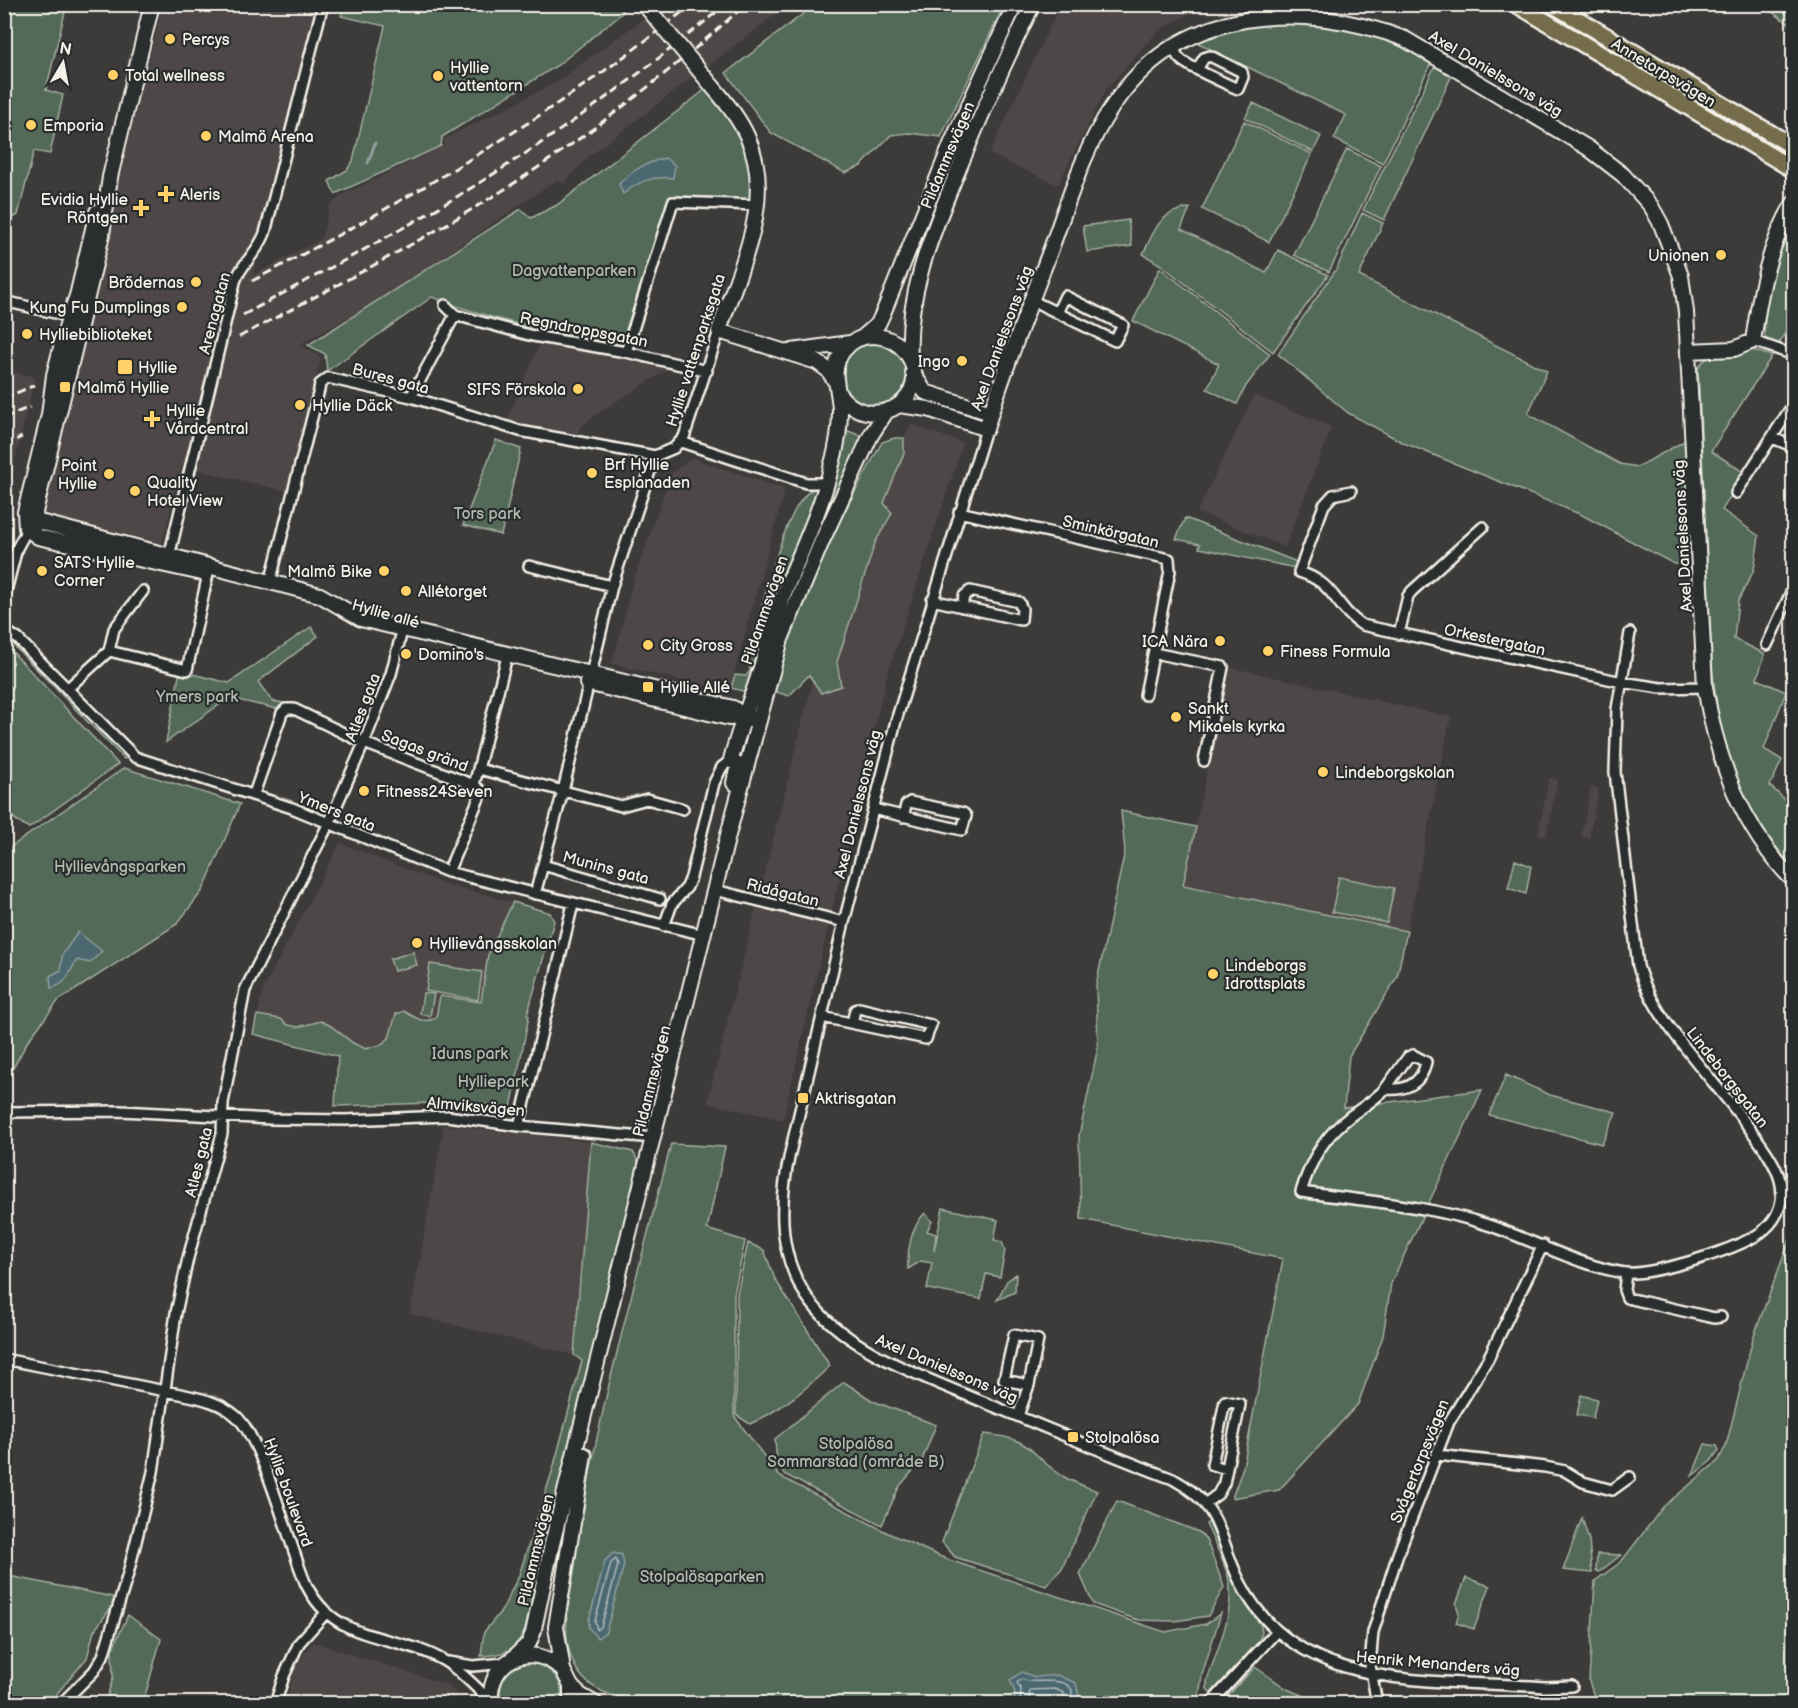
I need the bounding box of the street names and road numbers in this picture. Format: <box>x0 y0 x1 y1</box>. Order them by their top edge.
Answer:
street label: Axel Danielssons väg <box>1425 27 1565 122</box>
street label: Annetorpsvägen <box>1608 35 1719 112</box>
street label: Pildammsvägen <box>917 99 979 212</box>
street label: Axel Danielssons väg <box>967 264 1037 413</box>
street label: Arenagatan <box>195 271 235 356</box>
street label: Hyllie vattenparksgata <box>663 272 730 429</box>
street label: Regndroppsgatan <box>518 309 649 352</box>
street label: Bures gata <box>350 360 431 399</box>
street label: Axel Danielssons väg <box>1670 459 1697 613</box>
street label: Sminkörgatan <box>1061 512 1161 553</box>
street label: Pildammsvägen <box>738 553 793 668</box>
street label: Hyllie allé <box>350 596 422 633</box>
street label: Orkestergatan <box>1442 620 1547 660</box>
street label: Atles gata <box>342 671 385 744</box>
street label: Sagas gränd <box>378 726 470 777</box>
street label: Axel Danielssons väg <box>831 728 886 881</box>
street label: Ymers gata <box>294 788 378 837</box>
street label: Munins gata <box>560 848 651 889</box>
street label: Ridågatan <box>744 875 821 912</box>
street label: Pildammsvägen <box>629 1024 675 1139</box>
street label: Lindeborgsgatan <box>1682 1024 1772 1132</box>
street label: Almviksvägen <box>426 1094 526 1121</box>
street label: Atles gata <box>182 1125 217 1199</box>
street label: Axel Danielssons väg <box>873 1331 1020 1408</box>
street label: Svågertorpsvägen <box>1387 1397 1454 1526</box>
street label: Hyllie boulevard <box>259 1435 316 1550</box>
street label: Pildammsvägen <box>514 1493 559 1608</box>
street label: Henrik Menanders väg <box>1355 1648 1521 1681</box>

